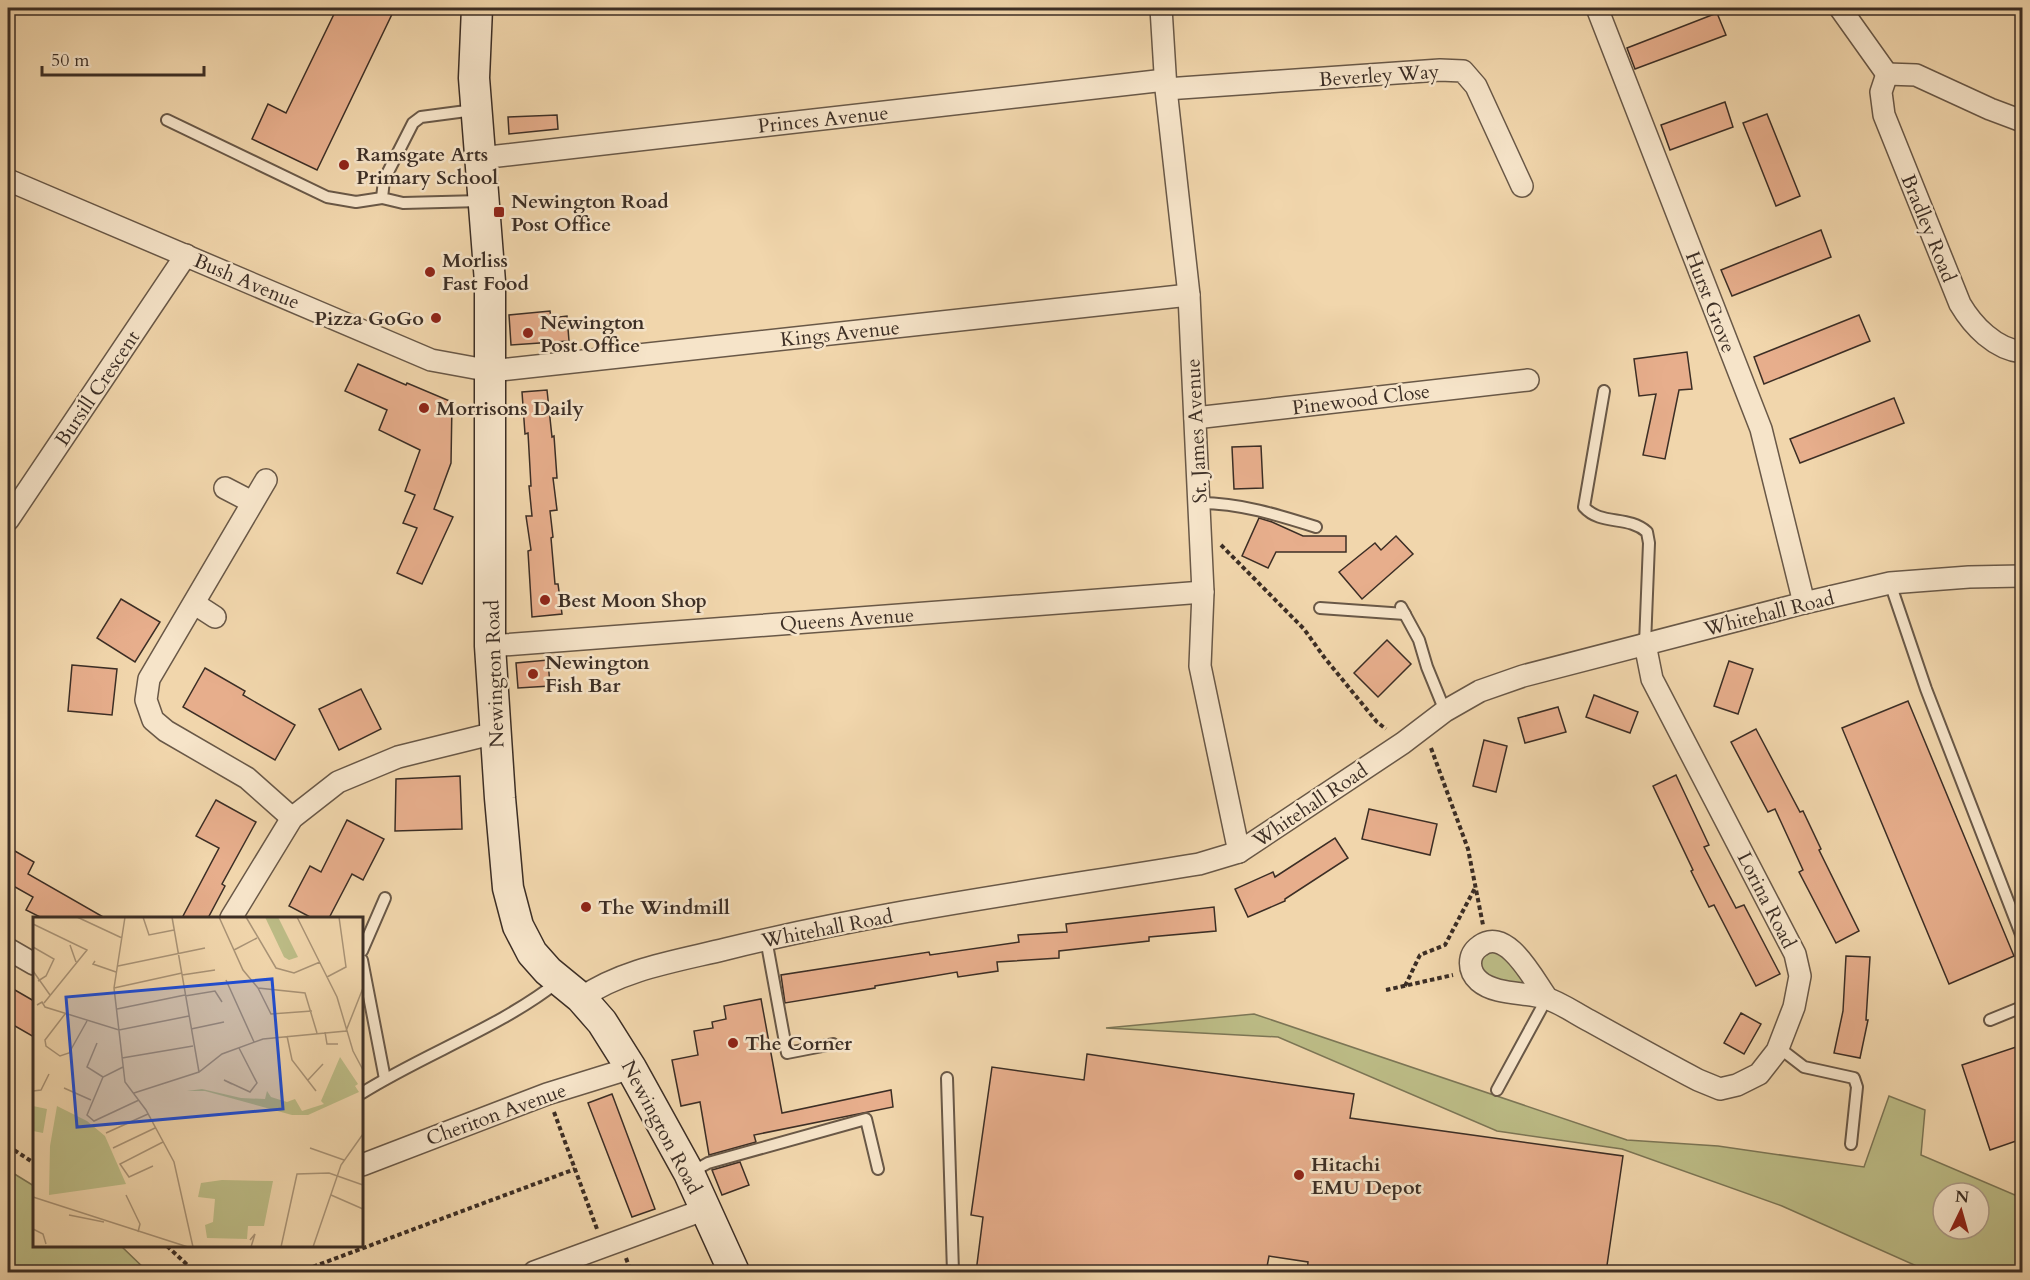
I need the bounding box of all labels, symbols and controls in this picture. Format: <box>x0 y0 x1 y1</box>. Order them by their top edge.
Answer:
scale bar <box>42 39 204 77</box>
text: 50 m <box>51 48 90 73</box>
street label: Beverley Way <box>1318 58 1441 93</box>
street label: Princes Avenue <box>756 99 890 140</box>
place label: Ramsgate Arts Primary School <box>356 141 498 191</box>
marker: Ramsgate Arts Primary School <box>337 158 351 172</box>
street label: Bradley Road <box>1895 170 1963 287</box>
place label: Newington Road Post Office <box>511 188 669 238</box>
marker: Newington Road Post Office <box>492 205 506 219</box>
street label: Bush Avenue <box>190 247 304 316</box>
place label: Morliss Fast Food <box>442 247 530 297</box>
street label: Hurst Grove <box>1679 248 1742 357</box>
marker: Morliss Fast Food <box>423 265 437 279</box>
place label: Pizza GoGo <box>314 305 424 332</box>
place label: Newington Post Office <box>540 309 645 359</box>
marker: Pizza GoGo <box>429 311 443 325</box>
street label: Kings Avenue <box>779 314 901 353</box>
street label: Bursill Crescent <box>49 325 146 451</box>
marker: Newington Post Office <box>521 326 535 340</box>
street label: St. James Avenue <box>1179 358 1214 504</box>
street label: Pinewood Close <box>1291 378 1431 421</box>
place label: Morrisons Daily <box>436 395 584 422</box>
marker: Morrisons Daily <box>417 401 431 415</box>
street label: Whitehall Road <box>1700 584 1837 643</box>
place label: Best Moon Shop <box>557 587 707 614</box>
marker: Best Moon Shop <box>538 593 552 607</box>
street label: Newington Road <box>478 599 511 749</box>
street label: Queens Avenue <box>779 601 915 638</box>
place label: Newington Fish Bar <box>545 649 650 699</box>
marker: Newington Fish Bar <box>526 667 540 681</box>
street label: Whitehall Road <box>1247 757 1373 854</box>
street label: Lorina Road <box>1731 847 1803 954</box>
place label: The Windmill <box>598 894 730 921</box>
marker: The Windmill <box>579 900 593 914</box>
street label: Whitehall Road <box>758 902 895 955</box>
inset map <box>33 917 363 1247</box>
place label: The Corner <box>745 1030 853 1057</box>
marker: The Corner <box>726 1036 740 1050</box>
street label: Newington Road <box>615 1055 708 1199</box>
street label: Cheriton Avenue <box>422 1077 570 1152</box>
place label: Hitachi EMU Depot <box>1311 1151 1422 1201</box>
marker: Hitachi EMU Depot <box>1292 1168 1306 1182</box>
north arrow <box>1931 1181 1991 1241</box>
text: N <box>1954 1185 1970 1209</box>

